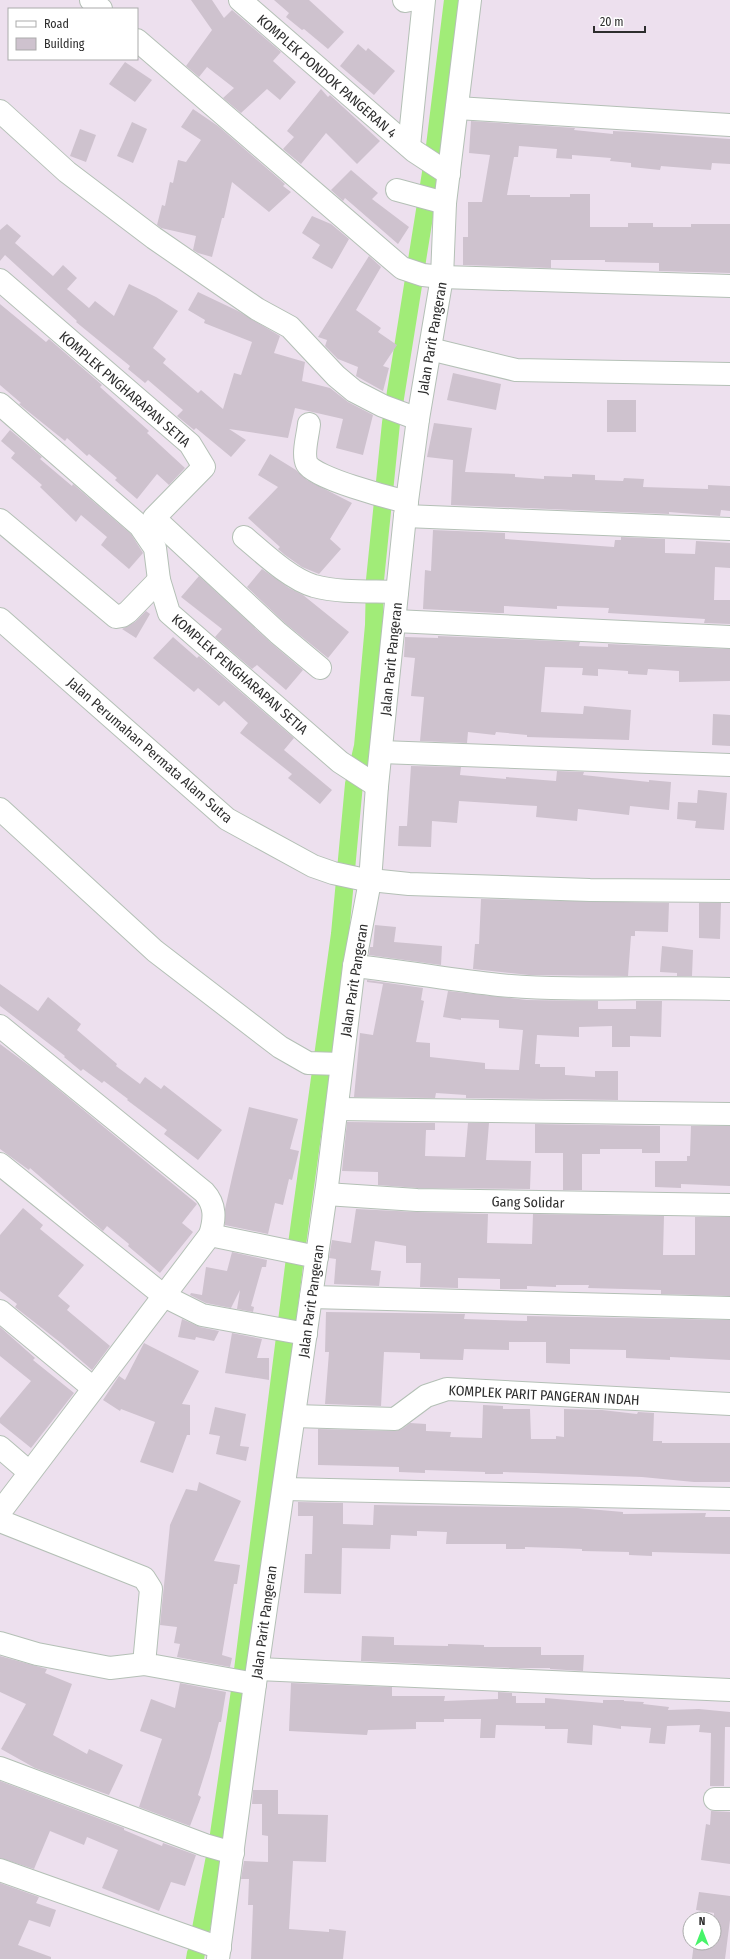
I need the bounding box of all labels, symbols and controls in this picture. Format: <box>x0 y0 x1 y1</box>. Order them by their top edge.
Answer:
legend <box>8 8 138 60</box>
scale bar <box>594 8 645 34</box>
street label: KOMPLEK PONDOK PANGERAN 4 <box>253 11 400 142</box>
text: 20 m <box>600 15 624 29</box>
text: Road <box>44 17 69 31</box>
text: Building <box>44 37 85 51</box>
street label: Jalan Parit Pangeran <box>414 280 451 396</box>
street label: KOMPLEK PNGHARAPAN SETIA <box>56 328 194 451</box>
street label: Jalan Parit Pangeran <box>377 601 406 717</box>
street label: KOMPLEK PENGHARAPAN SETIA <box>168 611 312 738</box>
street label: Jalan Perumahan Permata Alam Sutra <box>64 674 236 827</box>
street label: Jalan Parit Pangeran <box>337 922 372 1038</box>
street label: Gang Solidar <box>491 1193 565 1212</box>
street label: Jalan Parit Pangeran <box>295 1243 328 1359</box>
street label: KOMPLEK PARIT PANGERAN INDAH <box>448 1382 640 1409</box>
street label: Jalan Parit Pangeran <box>248 1564 281 1680</box>
north arrow <box>682 1911 722 1951</box>
text: N <box>699 1915 705 1928</box>

